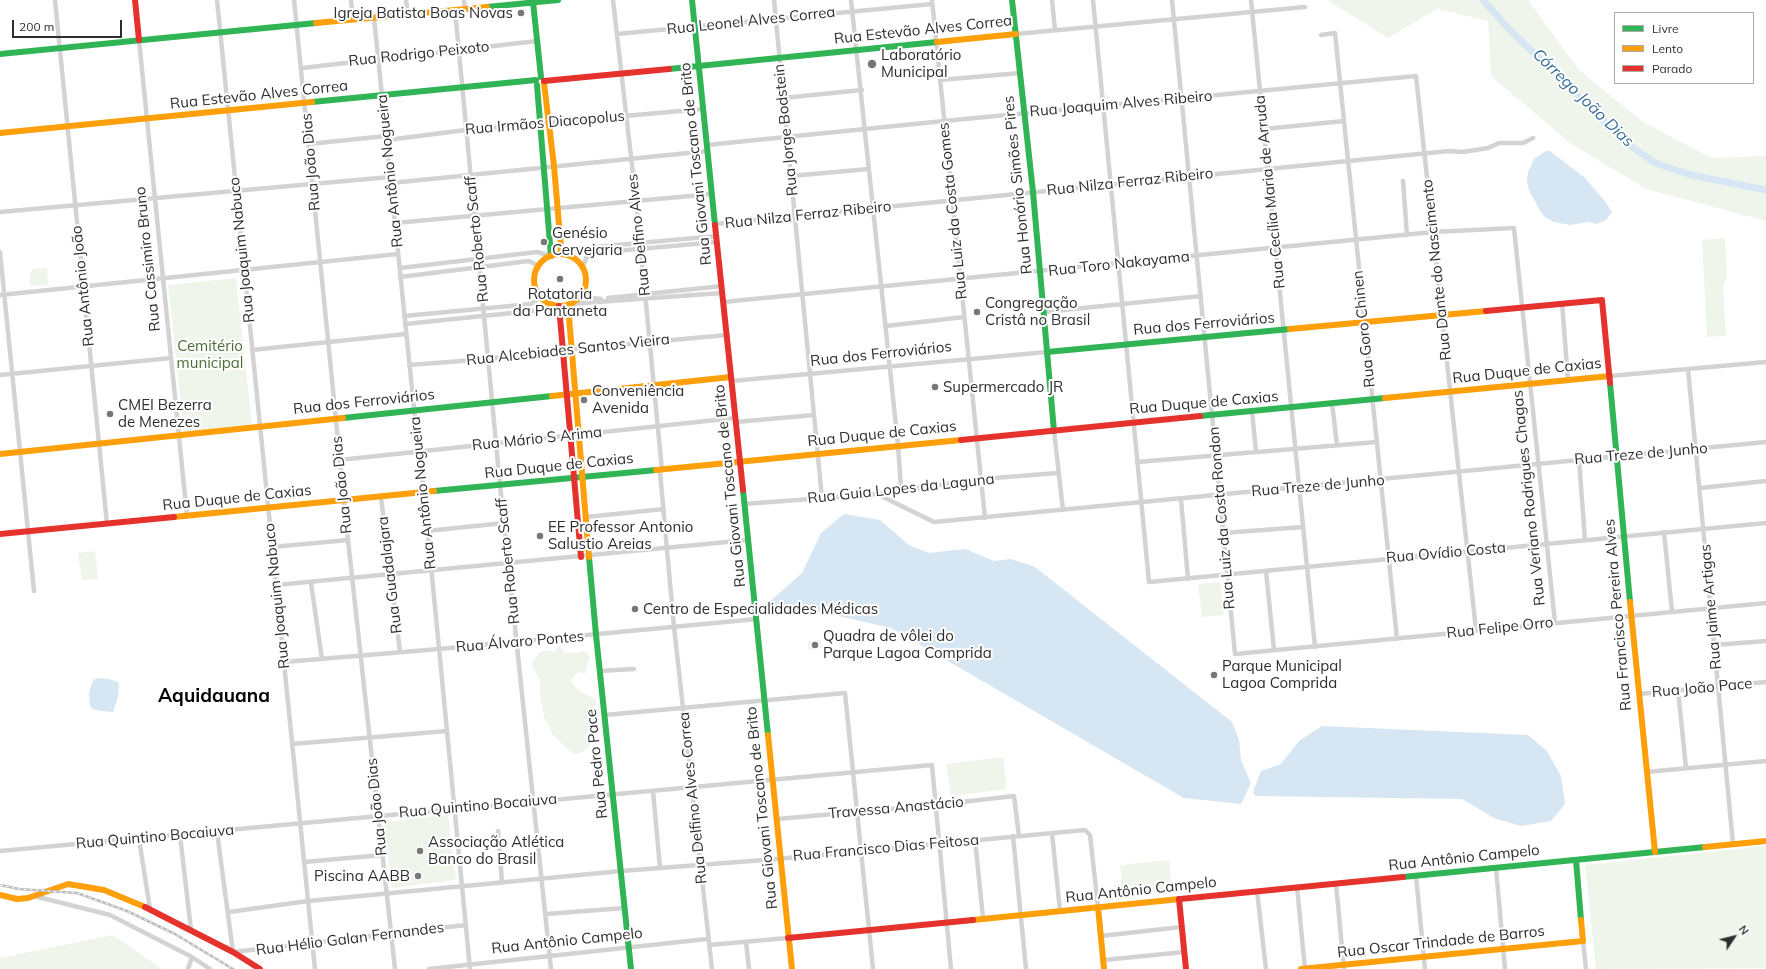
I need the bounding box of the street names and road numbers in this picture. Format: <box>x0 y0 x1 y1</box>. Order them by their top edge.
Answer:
street label: Rua Leonel Alves Correa <box>666 3 836 39</box>
street label: Rua Estevão Alves Correa <box>833 12 1013 48</box>
street label: Rua Rodrigo Peixoto <box>348 38 490 70</box>
street label: Rua Giovani Toscano de Brito <box>676 62 716 266</box>
street label: Rua Jorge Bodstein <box>770 63 802 197</box>
street label: Rua Estevão Alves Correa <box>169 77 349 113</box>
street label: Rua Joaquim Alves Ribeiro <box>1029 87 1213 121</box>
street label: Rua Antônio Nogueira <box>373 94 407 248</box>
street label: Rua Cecília Maria de Arruda <box>1251 94 1289 290</box>
street label: Rua Honório Simões Pires <box>1000 95 1036 275</box>
street label: Rua Irmãos Diacopolus <box>464 107 626 139</box>
street label: Rua João Dias <box>298 112 324 212</box>
street label: Rua Luiz da Costa Gomes <box>935 122 971 300</box>
street label: Rua Nilza Ferraz Ribeiro <box>1046 164 1214 200</box>
street label: Rua Delfino Alves <box>624 173 654 297</box>
street label: Rua Roberto Scaff <box>461 175 493 303</box>
street label: Rua Joaquim Nabuco <box>225 176 259 324</box>
street label: Rua Dante do Nascimento <box>1419 178 1455 362</box>
street label: Rua Cassimiro Bruno <box>131 186 165 332</box>
street label: Rua Nilza Ferraz Ribeiro <box>724 197 892 233</box>
street label: Rua Antônio João <box>68 225 98 347</box>
street label: Rua Toro Nakayama <box>1047 248 1191 280</box>
street label: Rua Goro Chinen <box>1349 270 1379 388</box>
street label: Rua dos Ferroviários <box>1132 309 1276 339</box>
street label: Rua Alcebiades Santos Vieira <box>465 330 671 370</box>
street label: Rua dos Ferroviários <box>809 338 953 370</box>
street label: Rua Duque de Caxias <box>1452 354 1602 388</box>
street label: Rua Giovani Toscano de Brito <box>710 384 750 588</box>
street label: Rua dos Ferroviários <box>292 386 436 418</box>
street label: Rua Duque de Caxias <box>1129 388 1279 418</box>
street label: Rua Veriano Rodrigues Chagas <box>1509 389 1549 607</box>
street label: Rua Antônio Nogueira <box>406 416 440 570</box>
street label: Rua Duque de Caxias <box>807 417 957 451</box>
street label: Rua Mário S Arima <box>471 423 603 455</box>
street label: Rua Luiz da Costa Rondon <box>1205 426 1239 610</box>
street label: Rua João Dias <box>328 435 356 535</box>
street label: Rua Treze de Junho <box>1574 439 1708 469</box>
street label: Rua Duque de Caxias <box>484 449 634 483</box>
street label: Rua Guia Lopes da Laguna <box>807 470 995 508</box>
street label: Rua Treze de Junho <box>1251 471 1385 501</box>
street label: Rua Duque de Caxias <box>162 481 312 515</box>
street label: Rua Roberto Scaff <box>492 497 524 625</box>
street label: Rua Guadalajara <box>374 515 406 635</box>
street label: Rua Francisco Pereira Alves <box>1601 518 1635 712</box>
street label: Rua Joaquim Nabuco <box>260 522 294 670</box>
street label: Rua Ovídio Costa <box>1385 539 1507 567</box>
street label: Rua Jaime Artigas <box>1697 544 1725 670</box>
street label: Rua Felipe Orro <box>1446 613 1554 643</box>
street label: Rua Álvaro Pontes <box>455 627 585 657</box>
street label: Rua João Pace <box>1651 675 1753 701</box>
street label: Rua Giovani Toscano de Brito <box>742 706 782 910</box>
street label: Rua Pedro Pace <box>582 708 612 820</box>
street label: Rua Delfino Alves Correa <box>675 711 711 885</box>
street label: Rua João Dias <box>363 757 391 857</box>
street label: Rua Quintino Bocaiuva <box>398 790 558 822</box>
street label: Travessa Anastácio <box>827 793 965 823</box>
street label: Rua Quintino Bocaiuva <box>75 821 235 853</box>
street label: Rua Francisco Dias Feitosa <box>792 831 980 865</box>
street label: Rua Antônio Campelo <box>1388 841 1540 875</box>
street label: Rua Antônio Campelo <box>1065 873 1217 907</box>
street label: Rua Hélio Galan Fernandes <box>255 919 445 959</box>
street label: Rua Oscar Trindade de Barros <box>1336 922 1546 962</box>
street label: Rua Antônio Campelo <box>491 924 643 958</box>

